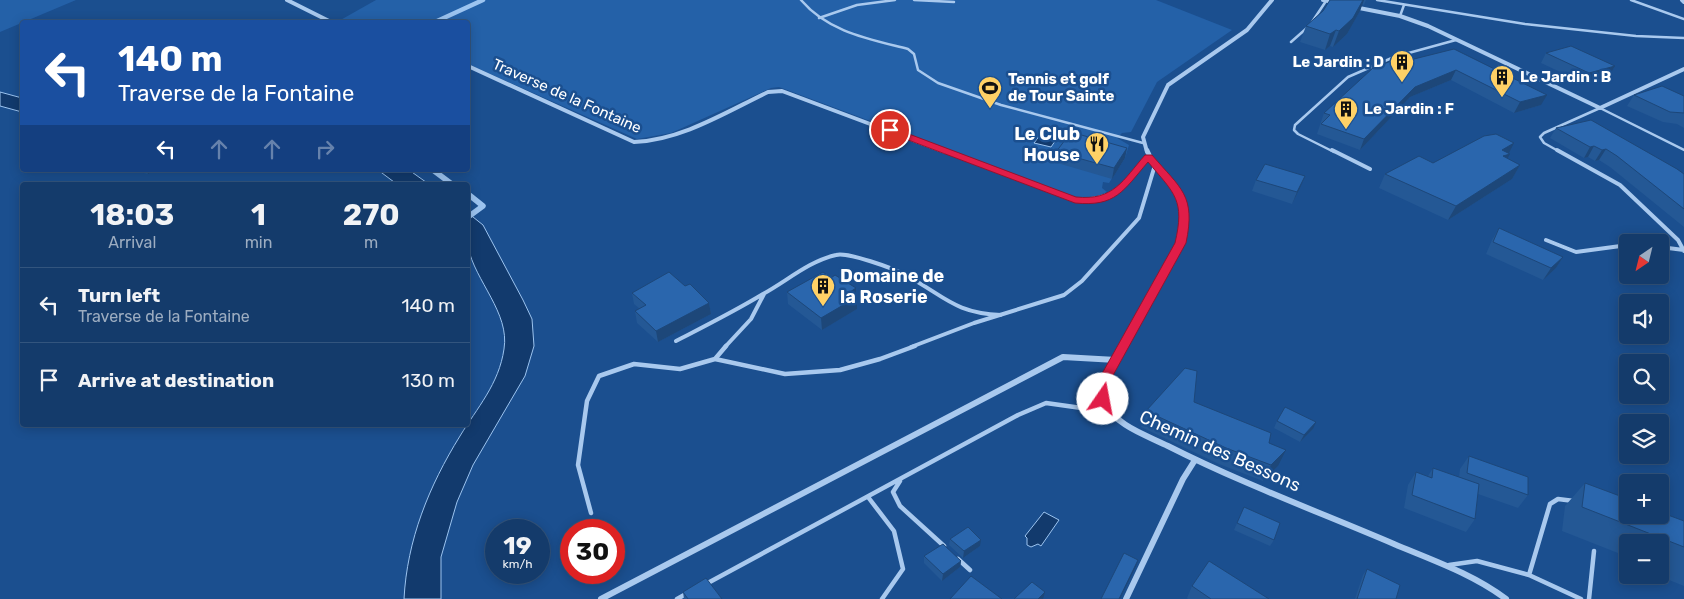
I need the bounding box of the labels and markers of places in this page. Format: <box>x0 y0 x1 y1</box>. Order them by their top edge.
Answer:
building icon: Le Jardin : D <box>1389 49 1415 83</box>
place label: Le Jardin : D <box>1292 53 1384 71</box>
building icon: Le Jardin : B <box>1489 64 1515 98</box>
place label: Le Jardin : B <box>1520 68 1611 86</box>
place label: Tennis et golf de Tour Sainte <box>1008 70 1114 105</box>
sports icon: Tennis et golf de Tour Sainte <box>977 75 1003 109</box>
building icon: Le Jardin : F <box>1333 96 1359 130</box>
place label: Le Jardin : F <box>1364 100 1454 118</box>
pin <box>869 109 911 151</box>
place label: Le Club House <box>1014 123 1080 166</box>
restaurant icon: Le Club House <box>1084 131 1110 165</box>
place label: Domaine de la Roserie <box>840 265 945 308</box>
building icon: Domaine de la Roserie <box>810 273 836 307</box>

